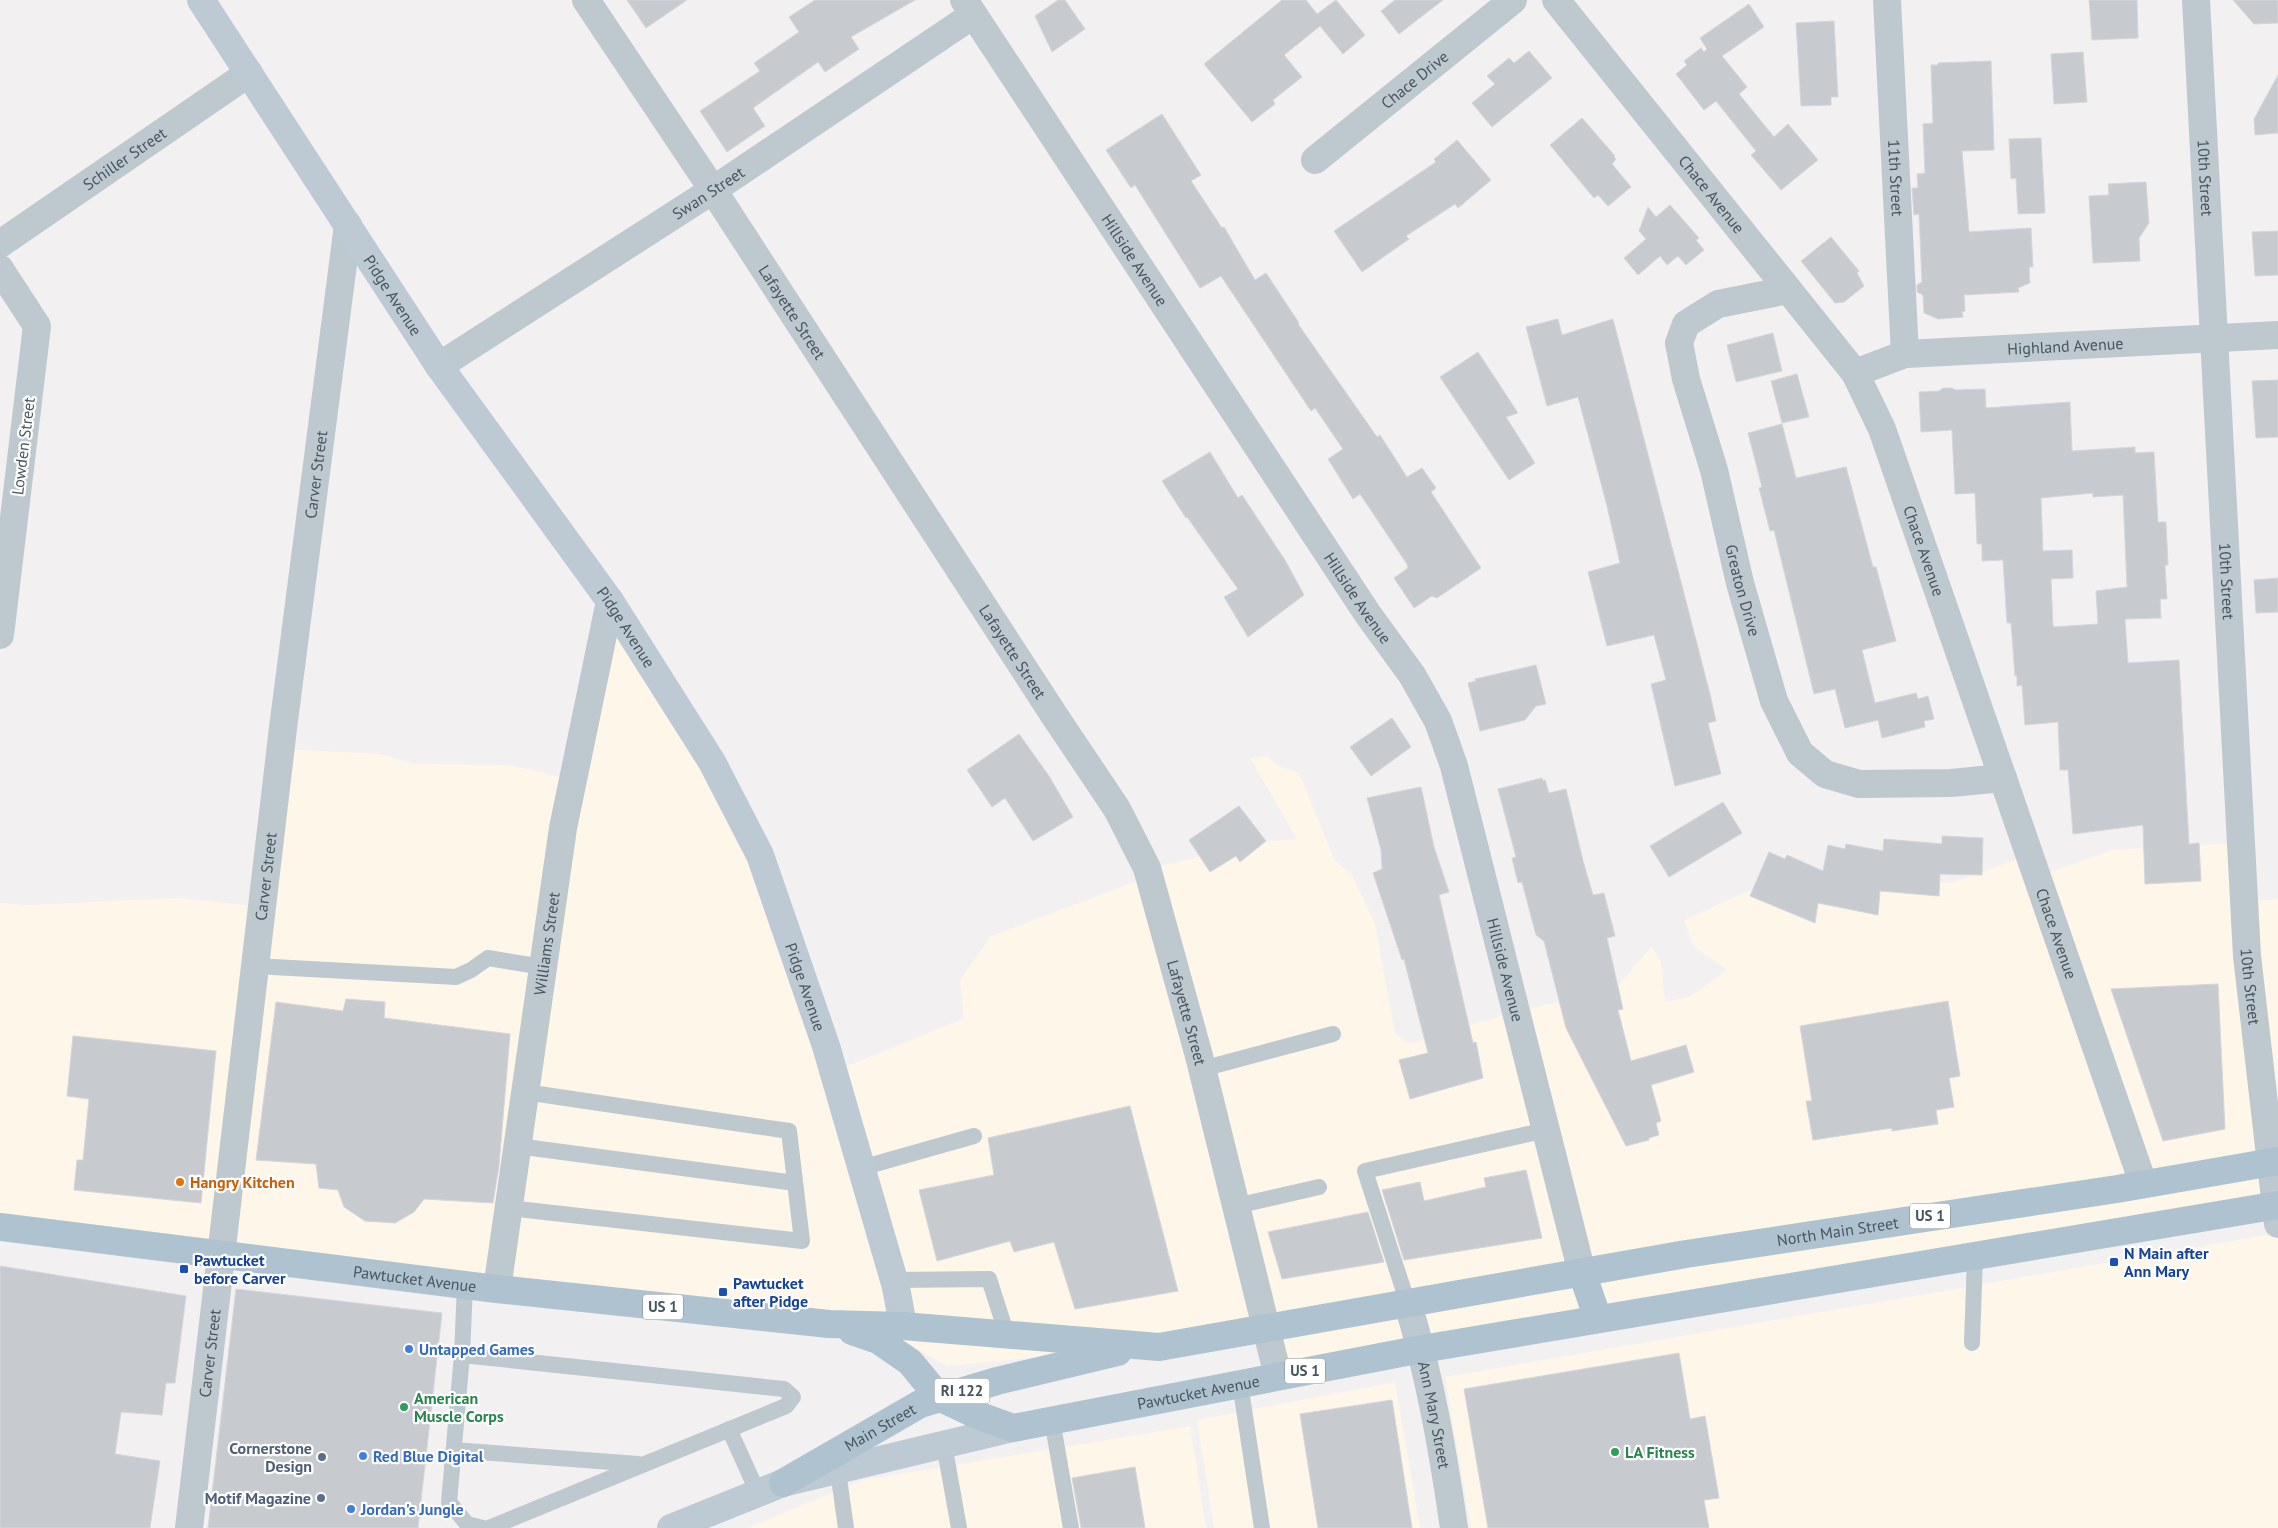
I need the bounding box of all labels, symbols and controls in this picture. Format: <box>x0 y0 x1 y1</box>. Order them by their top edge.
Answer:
street label: Chace Drive <box>1377 46 1452 113</box>
street label: Schiller Street <box>79 123 171 194</box>
street label: 11th Street <box>1884 139 1908 217</box>
street label: 10th Street <box>2193 139 2218 217</box>
street label: Chace Avenue <box>1674 151 1749 237</box>
street label: Swan Street <box>668 162 748 224</box>
street label: Hillside Avenue <box>1097 210 1172 310</box>
street label: Pidge Avenue <box>359 251 426 339</box>
street label: Lafayette Street <box>754 261 830 363</box>
street label: Highland Avenue <box>2007 333 2124 359</box>
street label: Lowden Street <box>7 396 39 496</box>
street label: Carver Street <box>300 429 331 520</box>
street label: Chace Avenue <box>1899 503 1949 599</box>
street label: Greaton Drive <box>1721 542 1765 638</box>
street label: 10th Street <box>2215 542 2239 621</box>
street label: Hillside Avenue <box>1320 548 1396 648</box>
street label: Pidge Avenue <box>593 583 660 671</box>
street label: Lafayette Street <box>975 601 1051 703</box>
street label: Carver Street <box>250 831 281 922</box>
street label: Chace Avenue <box>2032 885 2082 981</box>
street label: Williams Street <box>529 890 564 996</box>
street label: Hillside Avenue <box>1483 916 1528 1024</box>
street label: Pidge Avenue <box>781 940 830 1034</box>
street label: 10th Street <box>2237 948 2265 1026</box>
street label: Lafayette Street <box>1163 958 1211 1068</box>
place label: Hangry Kitchen <box>190 1172 295 1192</box>
marker: Hangry Kitchen <box>174 1176 186 1188</box>
road number: US 1 <box>1910 1204 1950 1228</box>
street label: North Main Street <box>1775 1212 1900 1250</box>
place label: N Main after Ann Mary <box>2124 1243 2209 1281</box>
place label: Pawtucket before Carver <box>194 1250 286 1288</box>
marker: N Main after Ann Mary <box>2108 1256 2120 1268</box>
street label: Pawtucket Avenue <box>352 1261 478 1296</box>
marker: Pawtucket before Carver <box>178 1263 190 1275</box>
place label: Pawtucket after Pidge <box>733 1273 808 1311</box>
marker: Pawtucket after Pidge <box>717 1286 729 1298</box>
road number: US 1 <box>643 1294 683 1320</box>
street label: Carver Street <box>194 1307 225 1398</box>
place label: Untapped Games <box>419 1339 535 1359</box>
marker: Untapped Games <box>403 1343 415 1355</box>
road number: US 1 <box>1285 1358 1325 1384</box>
street label: Ann Mary Street <box>1414 1359 1455 1471</box>
street label: Pawtucket Avenue <box>1136 1371 1261 1414</box>
road number: RI 122 <box>934 1378 990 1404</box>
place label: American Muscle Corps <box>414 1388 504 1426</box>
street label: Main Street <box>841 1398 920 1455</box>
marker: American Muscle Corps <box>398 1401 410 1413</box>
place label: Cornerstone Design <box>229 1438 312 1476</box>
place label: LA Fitness <box>1625 1442 1695 1462</box>
place label: Red Blue Digital <box>373 1446 484 1466</box>
marker: LA Fitness <box>1609 1446 1621 1458</box>
marker: Red Blue Digital <box>357 1450 369 1462</box>
marker: Cornerstone Design <box>316 1451 328 1463</box>
place label: Motif Magazine <box>205 1488 311 1508</box>
marker: Motif Magazine <box>315 1492 327 1504</box>
place label: Jordan's Jungle <box>360 1499 464 1519</box>
marker: Jordan's Jungle <box>345 1503 357 1515</box>

